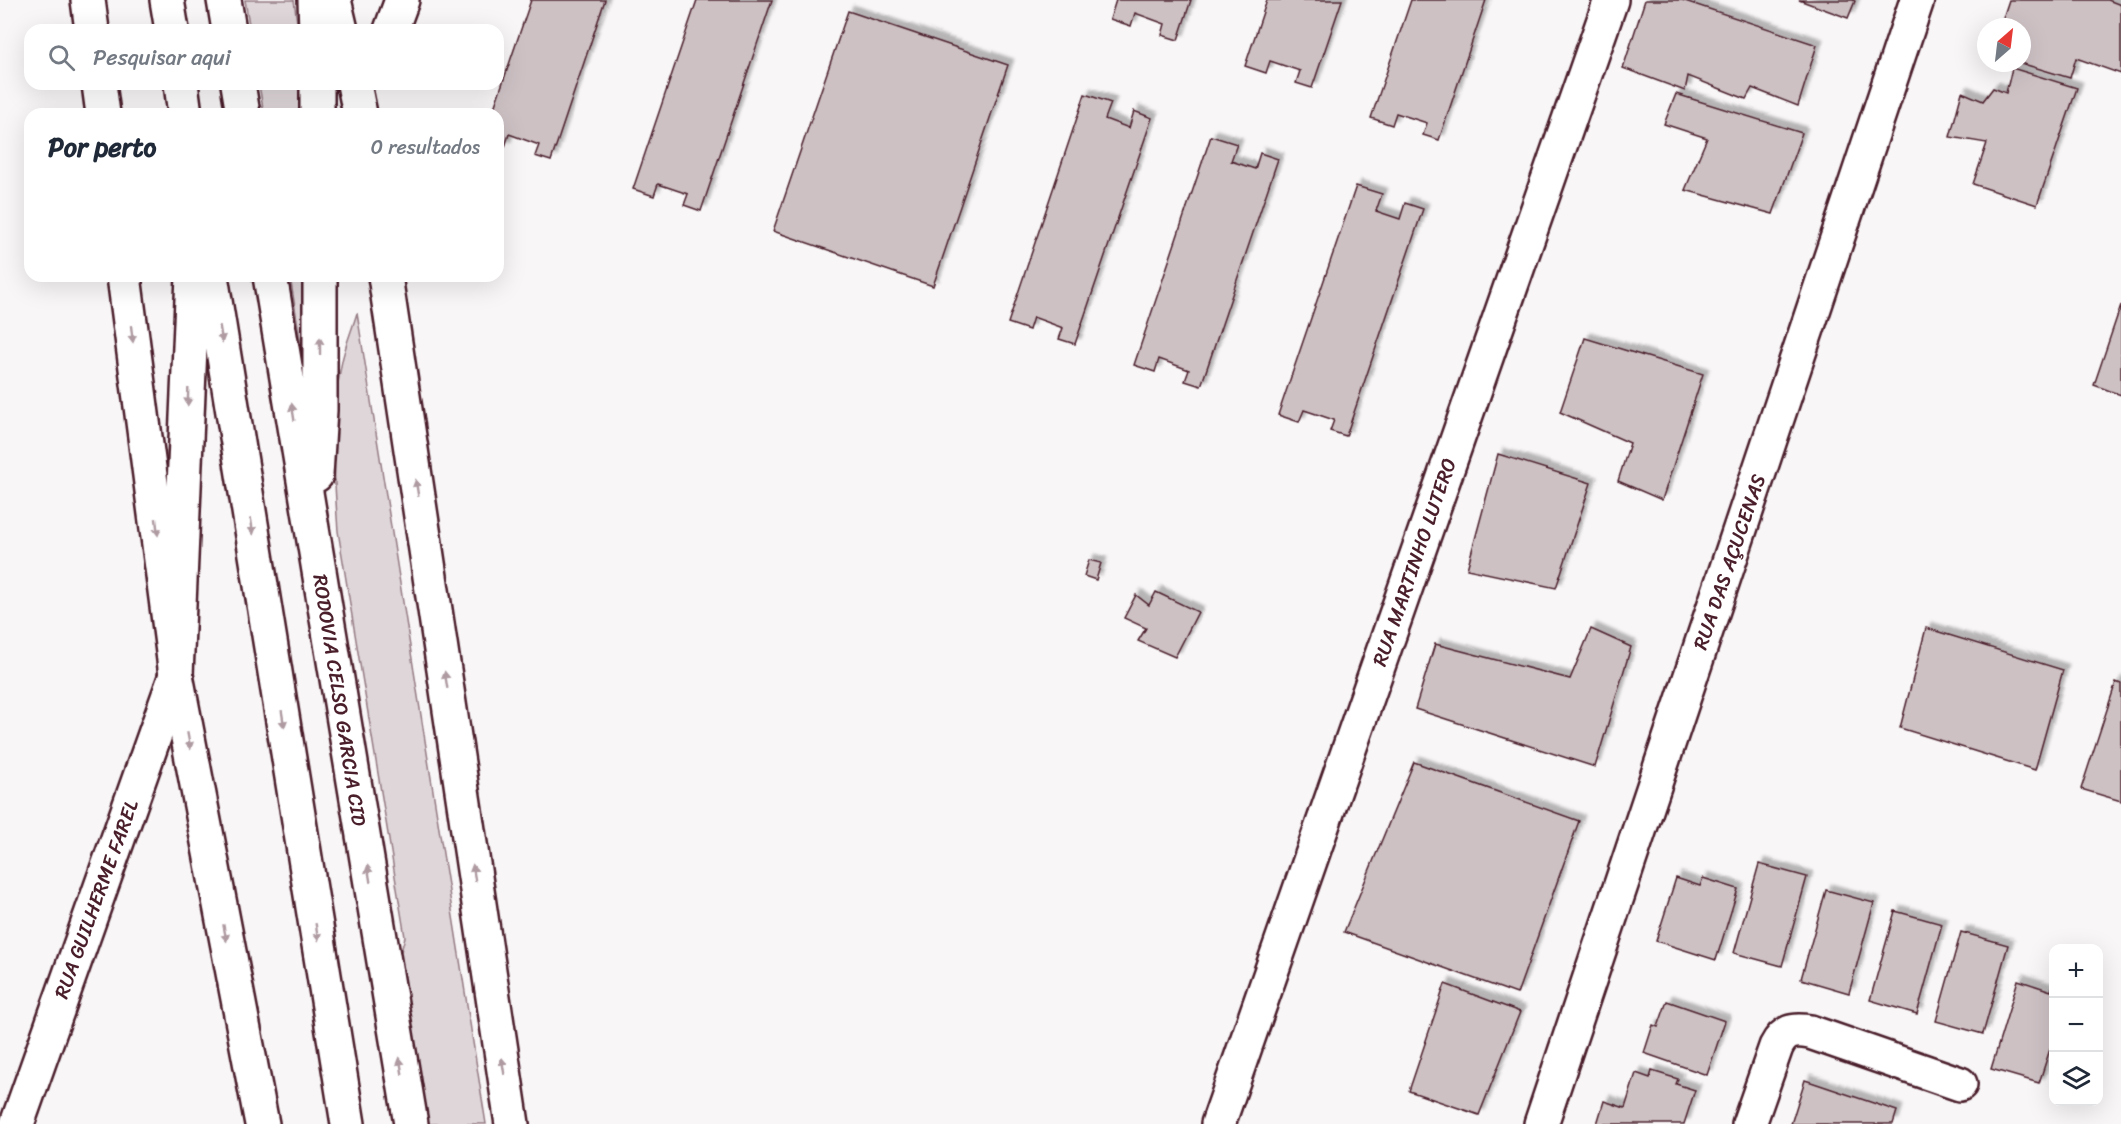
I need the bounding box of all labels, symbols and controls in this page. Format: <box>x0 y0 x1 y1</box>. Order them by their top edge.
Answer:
north arrow <box>1977 18 2031 72</box>
search box <box>24 24 504 90</box>
text: Pesquisar aqui <box>93 38 231 77</box>
icon: search <box>45 41 78 74</box>
text: Por perto <box>48 124 156 170</box>
text: 0 resultados <box>370 130 480 165</box>
one-way arrow <box>216 324 225 343</box>
one-way arrow <box>127 325 136 344</box>
one-way arrow <box>315 337 325 356</box>
one-way arrow <box>183 388 192 407</box>
one-way arrow <box>288 403 297 422</box>
street label: RUA MARTINHO LUTERO <box>1362 453 1467 671</box>
street label: RUA DAS AÇUCENAS <box>1683 469 1776 655</box>
one-way arrow <box>412 478 421 497</box>
one-way arrow <box>247 517 256 536</box>
one-way arrow <box>152 518 162 537</box>
street label: RODOVIA CELSO GARCIA CID <box>302 572 377 829</box>
one-way arrow <box>441 671 450 690</box>
one-way arrow <box>278 709 287 728</box>
one-way arrow <box>185 732 194 751</box>
street label: RUA GUILHERME FAREL <box>44 794 149 1004</box>
one-way arrow <box>364 864 373 883</box>
one-way arrow <box>470 864 479 883</box>
one-way arrow <box>221 923 230 942</box>
one-way arrow <box>313 923 322 942</box>
map controls <box>2049 944 2103 1106</box>
button: + <box>2049 944 2103 998</box>
button: − <box>2049 998 2103 1052</box>
button: layers <box>2049 1052 2103 1106</box>
one-way arrow <box>396 1057 405 1076</box>
one-way arrow <box>499 1057 508 1076</box>

